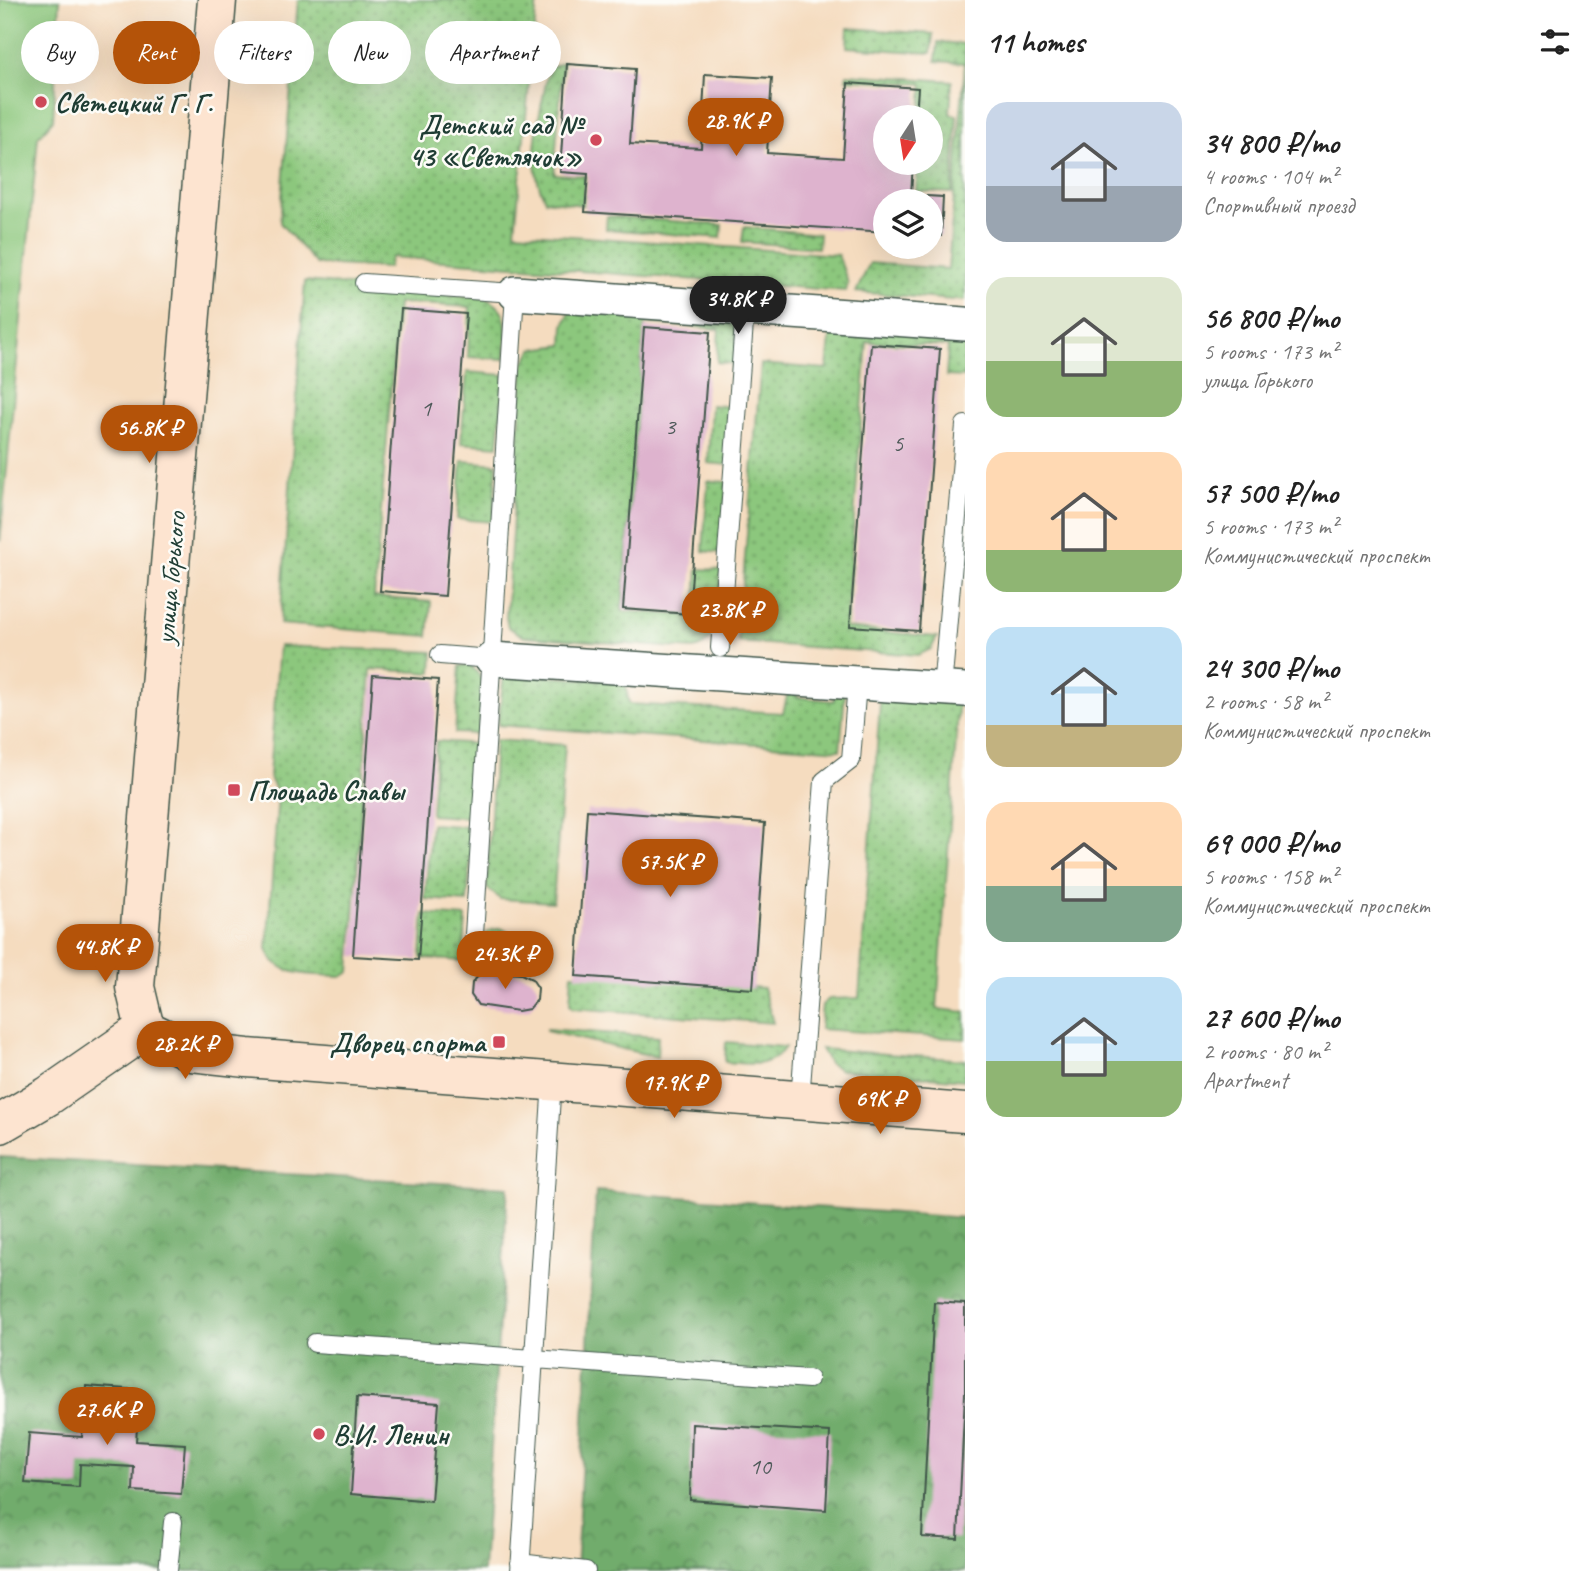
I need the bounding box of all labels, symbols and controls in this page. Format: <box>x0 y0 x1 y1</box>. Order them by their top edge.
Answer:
chip: Buy <box>21 21 99 84</box>
chip: Rent <box>113 21 200 84</box>
chip: Filters <box>214 21 314 84</box>
chip: New <box>328 21 411 84</box>
chip: Apartment <box>425 21 561 84</box>
text: 11 homes <box>986 23 1084 61</box>
icon: filters <box>1536 23 1574 61</box>
place label: Светецкий Г. Г. <box>55 85 213 120</box>
marker: Светецкий Г. Г. <box>33 94 49 110</box>
pin: 28.9K ₽ <box>671 99 801 158</box>
north arrow <box>873 105 943 175</box>
map controls <box>873 105 943 259</box>
text: 28.9K ₽ <box>704 106 768 135</box>
place label: Детский сад № 43 «Светлячок» <box>409 107 586 174</box>
text: 34 800 ₽/mo <box>1203 124 1339 162</box>
icon: home <box>1042 130 1126 214</box>
marker: Детский сад № 43 «Светлячок» <box>588 132 604 148</box>
text: 4 rooms · 104 m² <box>1203 162 1338 191</box>
button: layers <box>873 189 943 259</box>
text: Спортивный проезд <box>1203 191 1354 220</box>
pin: 34.8K ₽ <box>673 276 803 336</box>
text: 34.8K ₽ <box>706 284 770 313</box>
text: 56 800 ₽/mo <box>1203 299 1339 337</box>
icon: home <box>1042 305 1126 389</box>
text: 5 rooms · 173 m² <box>1203 337 1338 366</box>
text: улица Горького <box>1203 366 1312 395</box>
house number: 1 <box>421 393 433 423</box>
pin: 56.8K ₽ <box>84 406 214 465</box>
house number: 3 <box>665 411 678 441</box>
text: 56.8K ₽ <box>117 413 181 442</box>
house number: 5 <box>893 428 905 458</box>
text: 57 500 ₽/mo <box>1203 474 1338 512</box>
icon: home <box>1042 480 1126 564</box>
street label: улица Горького <box>147 508 193 648</box>
text: 5 rooms · 173 m² <box>1203 512 1338 541</box>
text: Коммунистический проспект <box>1203 541 1430 570</box>
pin: 23.8K ₽ <box>665 588 795 647</box>
text: 23.8K ₽ <box>698 595 762 624</box>
text: 24 300 ₽/mo <box>1203 649 1339 687</box>
icon: home <box>1042 655 1126 739</box>
text: 2 rooms · 58 m² <box>1203 687 1327 716</box>
text: Коммунистический проспект <box>1203 716 1430 745</box>
place label: Площадь Славы <box>248 773 406 808</box>
marker: Площадь Славы <box>226 782 242 798</box>
text: 69 000 ₽/mo <box>1203 824 1339 862</box>
icon: home <box>1042 830 1126 914</box>
pin: 57.5K ₽ <box>605 839 735 899</box>
text: 57.5K ₽ <box>638 847 702 876</box>
text: 5 rooms · 158 m² <box>1203 862 1338 891</box>
text: Коммунистический проспект <box>1203 891 1430 920</box>
pin: 44.8K ₽ <box>40 925 170 984</box>
text: 44.8K ₽ <box>73 932 137 961</box>
pin: 24.3K ₽ <box>440 932 570 991</box>
text: 24.3K ₽ <box>473 939 537 968</box>
text: 27 600 ₽/mo <box>1203 999 1339 1037</box>
icon: home <box>1042 1005 1126 1089</box>
pin: 28.2K ₽ <box>120 1021 250 1081</box>
place label: Дворец спорта <box>330 1025 488 1060</box>
text: 28.2K ₽ <box>153 1029 217 1058</box>
marker: Дворец спорта <box>491 1034 507 1050</box>
text: 2 rooms · 80 m² <box>1203 1037 1327 1066</box>
pin: 17.9K ₽ <box>609 1060 739 1120</box>
text: Apartment <box>1203 1066 1288 1095</box>
text: 17.9K ₽ <box>642 1068 706 1097</box>
pin: 69K ₽ <box>831 1076 929 1136</box>
text: 69K ₽ <box>855 1084 905 1113</box>
pin: 27.6K ₽ <box>42 1388 172 1447</box>
text: 27.6K ₽ <box>74 1395 140 1424</box>
place label: В.И. Ленин <box>333 1417 450 1452</box>
marker: В.И. Ленин <box>311 1426 327 1442</box>
house number: 10 <box>749 1451 773 1481</box>

